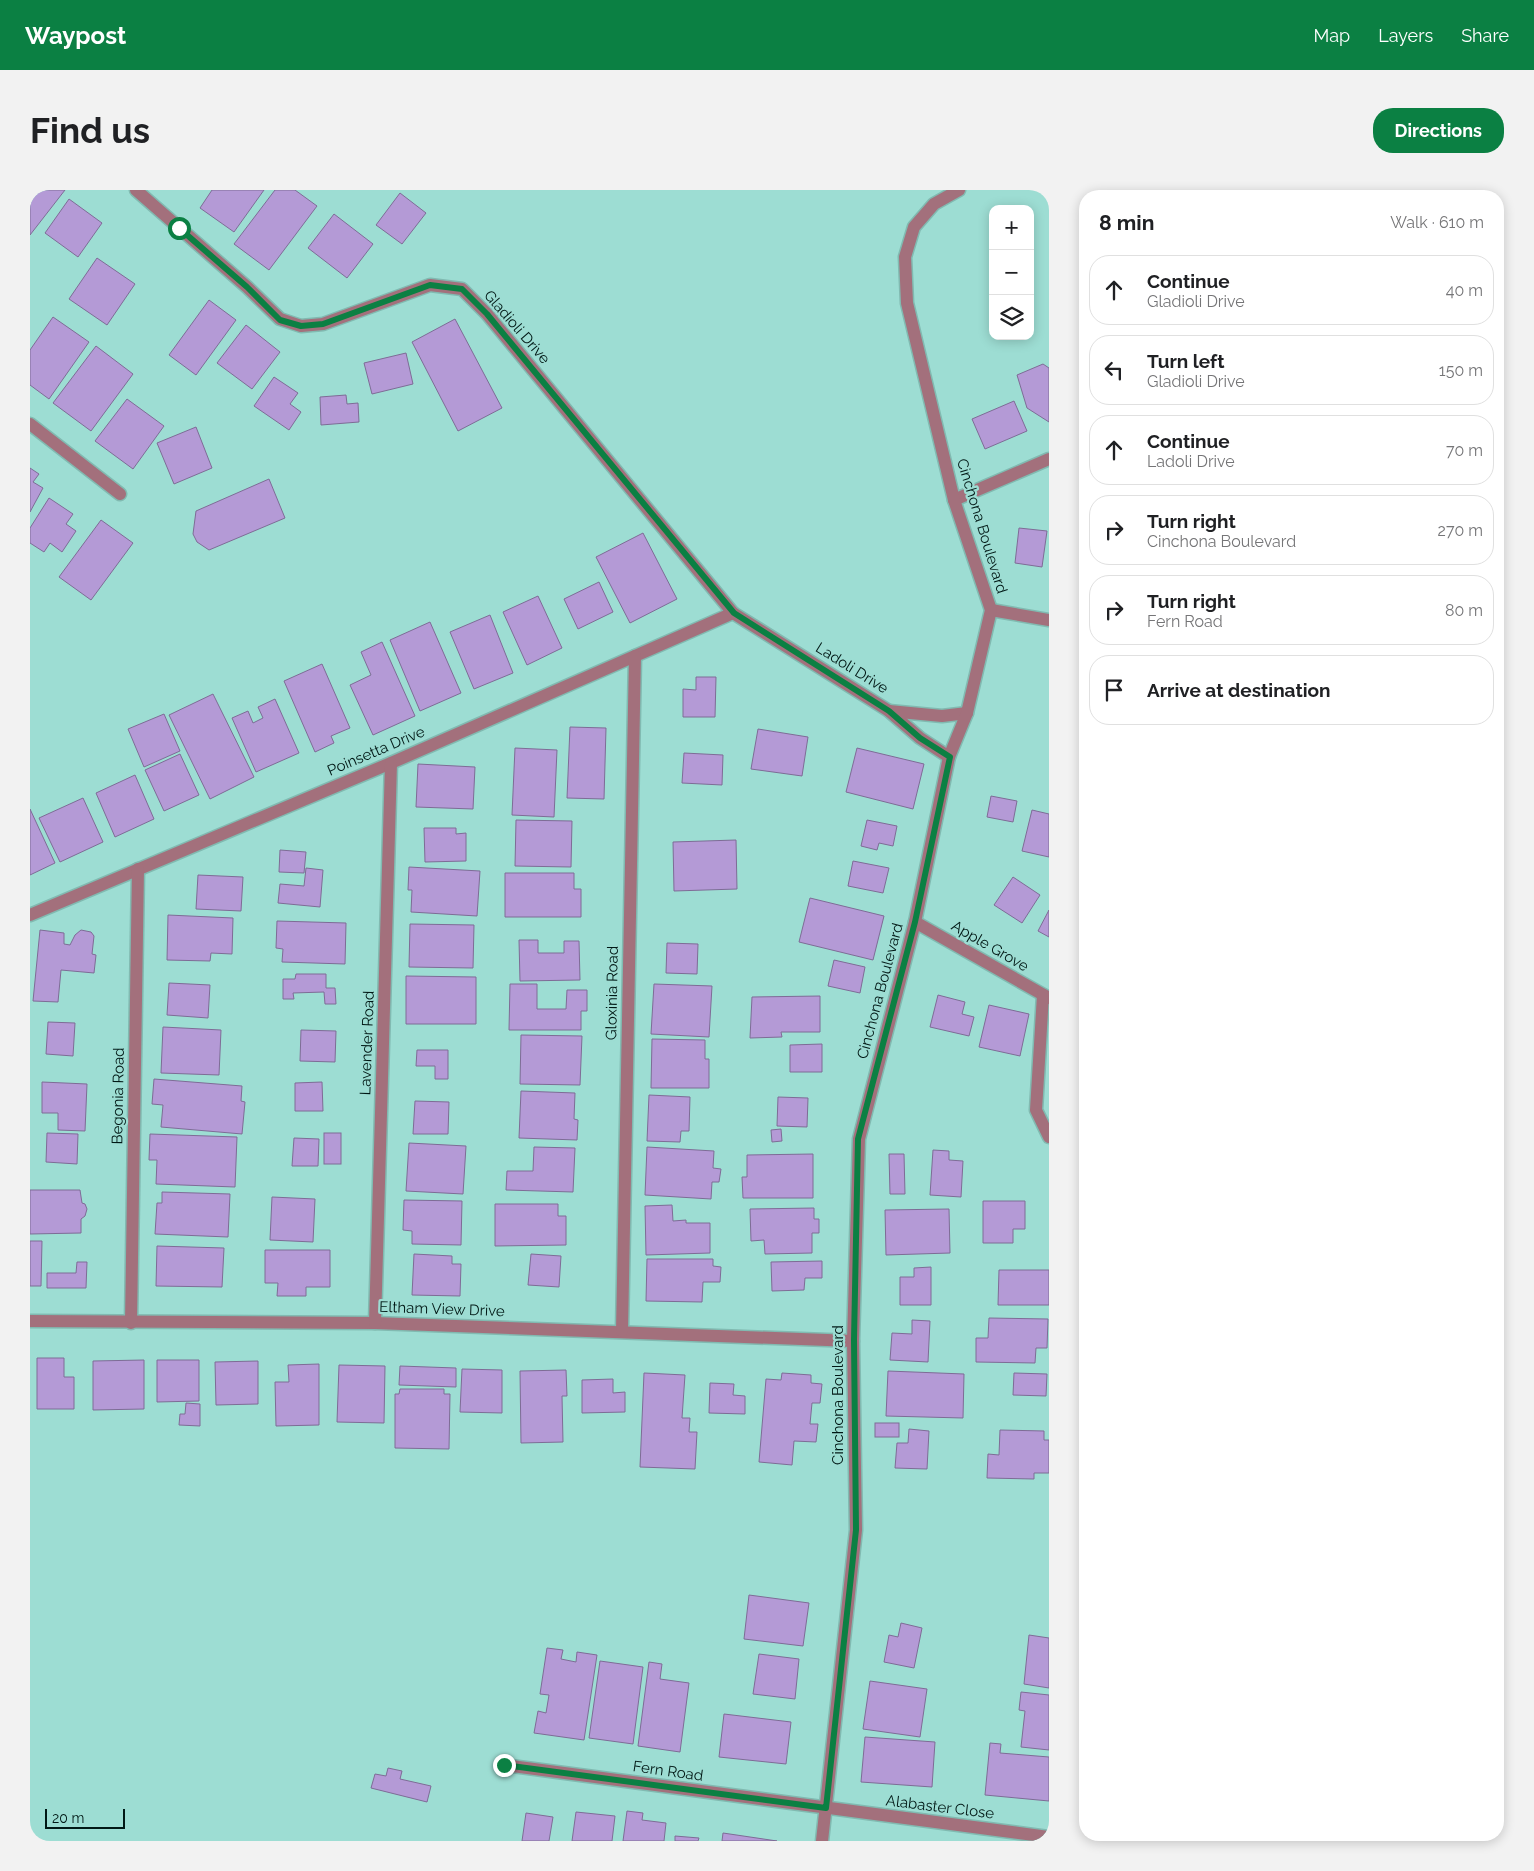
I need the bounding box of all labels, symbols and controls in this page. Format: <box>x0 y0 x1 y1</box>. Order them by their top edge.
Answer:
text: Waypost <box>25 21 126 50</box>
text: Map <box>1314 25 1350 46</box>
text: Layers <box>1378 25 1433 46</box>
text: Share <box>1461 25 1509 46</box>
button: Directions <box>1373 108 1504 153</box>
text: Find us <box>30 110 150 151</box>
map controls <box>989 205 1034 340</box>
button: + <box>989 205 1034 250</box>
text: 8 min <box>1099 210 1154 235</box>
text: Walk · 610 m <box>1390 213 1484 232</box>
route start <box>168 217 191 240</box>
button: − <box>989 250 1034 295</box>
text: Continue <box>1147 270 1230 292</box>
icon: ahead <box>1100 276 1128 304</box>
text: 40 m <box>1446 281 1483 300</box>
street label: Gladioli Drive <box>480 287 554 368</box>
text: Gladioli Drive <box>1147 292 1245 311</box>
button: layers <box>989 295 1034 340</box>
text: Turn left <box>1147 350 1224 372</box>
icon: left <box>1100 356 1128 384</box>
text: 150 m <box>1439 361 1483 380</box>
text: Gladioli Drive <box>1147 372 1245 391</box>
text: Continue <box>1147 430 1230 452</box>
icon: ahead <box>1100 436 1128 464</box>
text: 70 m <box>1446 441 1483 460</box>
text: Ladoli Drive <box>1147 452 1235 471</box>
street label: Cinchona Boulevard <box>953 457 1011 595</box>
text: Turn right <box>1147 510 1236 532</box>
icon: right <box>1100 516 1128 544</box>
text: 270 m <box>1438 521 1483 540</box>
text: Cinchona Boulevard <box>1147 532 1296 551</box>
text: Turn right <box>1147 590 1236 612</box>
icon: right <box>1100 596 1128 624</box>
text: 80 m <box>1445 601 1483 620</box>
text: Fern Road <box>1147 612 1223 631</box>
street label: Ladoli Drive <box>812 639 892 697</box>
icon: arrive <box>1100 676 1128 704</box>
text: Arrive at destination <box>1147 679 1331 701</box>
street label: Poinsetta Drive <box>325 722 428 780</box>
street label: Apple Grove <box>948 917 1032 975</box>
street label: Cinchona Boulevard <box>853 921 907 1061</box>
street label: Gloxinia Road <box>602 946 622 1040</box>
street label: Lavender Road <box>356 990 378 1096</box>
street label: Begonia Road <box>108 1047 128 1145</box>
street label: Eltham View Drive <box>379 1298 505 1320</box>
street label: Cinchona Boulevard <box>829 1325 847 1465</box>
route end <box>493 1754 516 1777</box>
street label: Fern Road <box>632 1757 704 1785</box>
street label: Alabaster Close <box>885 1791 995 1823</box>
scale bar <box>45 1806 125 1829</box>
text: 20 m <box>52 1810 84 1826</box>

